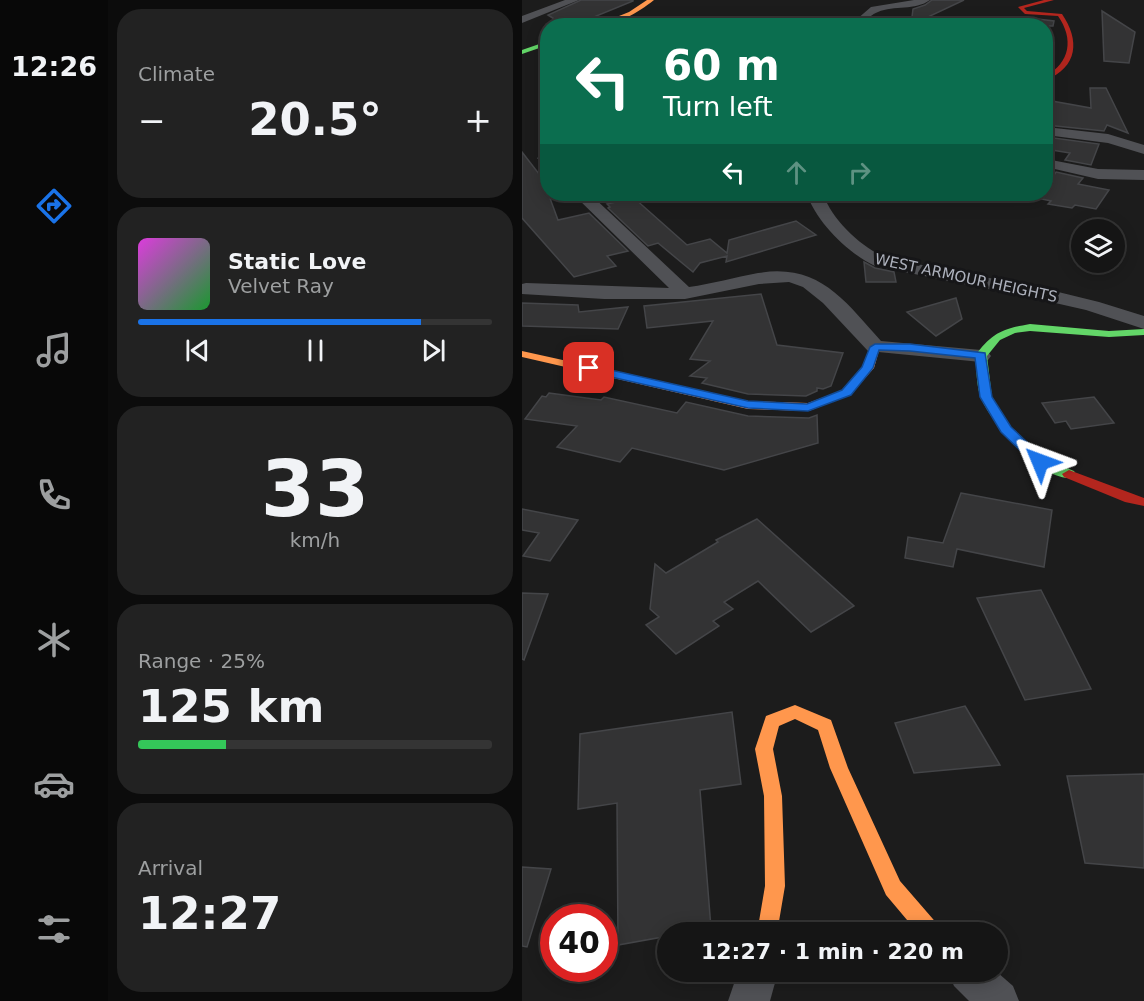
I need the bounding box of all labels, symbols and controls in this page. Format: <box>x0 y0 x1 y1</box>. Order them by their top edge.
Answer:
text: 60 m <box>663 41 780 90</box>
icon: left <box>564 42 642 120</box>
text: 12:26 <box>11 51 97 82</box>
text: Climate <box>138 62 215 86</box>
text: Turn left <box>663 91 773 122</box>
text: 20.5° <box>248 93 382 146</box>
text: − <box>138 101 166 140</box>
text: + <box>464 101 492 140</box>
icon: left <box>717 156 750 189</box>
icon: ahead <box>780 156 813 189</box>
icon: right <box>843 156 876 189</box>
icon: directions <box>33 185 75 227</box>
map controls <box>1071 219 1125 273</box>
button: layers <box>1071 219 1125 273</box>
text: Static Love <box>228 249 366 274</box>
street label: WEST ARMOUR HEIGHTS <box>873 250 1059 306</box>
text: Velvet Ray <box>228 274 334 298</box>
icon: music <box>33 329 75 371</box>
icon: previous <box>181 334 214 367</box>
icon: pause <box>299 334 332 367</box>
icon: next <box>417 334 450 367</box>
pin <box>563 342 614 393</box>
icon: arrive <box>572 351 605 384</box>
position arrow <box>1008 430 1072 494</box>
text: 33 <box>261 444 369 534</box>
icon: phone <box>33 474 75 516</box>
text: km/h <box>290 528 340 552</box>
icon: climate <box>33 619 75 661</box>
text: Range · 25% <box>138 649 265 673</box>
text: 125 km <box>138 680 324 733</box>
icon: car <box>33 763 75 805</box>
text: Arrival <box>138 856 203 880</box>
text: 12:27 <box>138 887 281 940</box>
speed limit sign: 40 <box>540 904 618 982</box>
icon: filters <box>33 908 75 950</box>
text: 12:27 · 1 min · 220 m <box>701 939 964 964</box>

